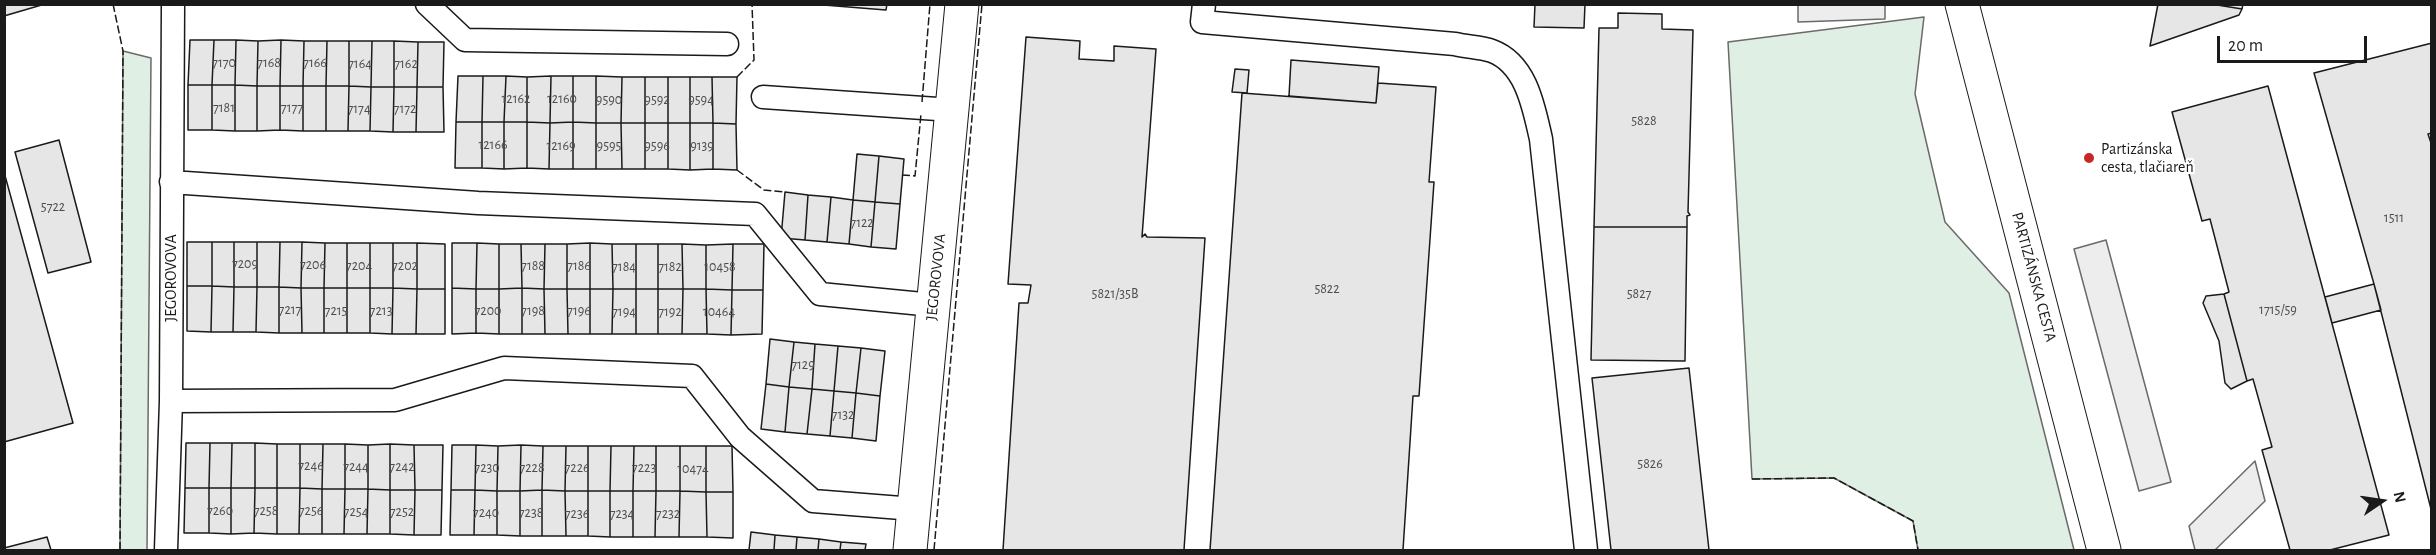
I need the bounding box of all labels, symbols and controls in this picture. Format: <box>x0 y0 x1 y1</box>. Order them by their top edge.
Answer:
scale bar <box>2220 24 2370 62</box>
text: 20 m <box>2228 37 2263 55</box>
house number: 7170 <box>212 55 236 71</box>
house number: 7168 <box>257 55 281 71</box>
house number: 7166 <box>303 55 327 71</box>
house number: 7164 <box>348 56 372 72</box>
house number: 7162 <box>394 56 418 72</box>
house number: 12162 <box>502 91 530 107</box>
house number: 12160 <box>547 91 577 107</box>
house number: 9590 <box>596 92 622 108</box>
house number: 9592 <box>644 92 670 108</box>
house number: 9594 <box>688 92 714 108</box>
house number: 7181 <box>213 100 235 116</box>
house number: 7177 <box>281 100 303 116</box>
house number: 7174 <box>347 101 371 117</box>
house number: 7172 <box>394 101 416 117</box>
house number: 5828 <box>1631 113 1657 129</box>
house number: 12166 <box>478 137 508 153</box>
house number: 12169 <box>546 138 576 154</box>
house number: 9595 <box>597 138 621 154</box>
house number: 9596 <box>644 138 670 154</box>
house number: 9139 <box>690 138 714 154</box>
place label: Partizánska cesta, tlačiareň <box>2101 139 2194 177</box>
marker: Partizánska cesta, tlačiareň <box>2082 151 2096 165</box>
house number: 5722 <box>41 199 65 215</box>
street label: PARTIZÁNSKA CESTA <box>2007 210 2061 344</box>
house number: 1511 <box>2384 210 2404 226</box>
house number: 7122 <box>850 215 874 231</box>
street label: JEGOROVOVA <box>922 233 950 321</box>
street label: JEGOROVOVA <box>161 234 181 322</box>
house number: 7209 <box>232 256 258 272</box>
house number: 7206 <box>300 257 326 273</box>
house number: 7204 <box>346 258 372 274</box>
house number: 7202 <box>392 258 418 274</box>
house number: 7188 <box>521 258 545 274</box>
house number: 7186 <box>567 258 591 274</box>
house number: 7184 <box>612 259 636 275</box>
house number: 7182 <box>658 259 682 275</box>
house number: 10458 <box>704 259 736 275</box>
house number: 5822 <box>1314 281 1340 297</box>
house number: 5821/35B <box>1092 286 1138 302</box>
house number: 5827 <box>1627 286 1651 302</box>
house number: 7217 <box>279 302 301 318</box>
house number: 1715/59 <box>2259 302 2297 318</box>
house number: 7215 <box>325 303 347 319</box>
house number: 7213 <box>370 303 392 319</box>
house number: 7200 <box>475 303 501 319</box>
house number: 7198 <box>521 303 545 319</box>
house number: 7196 <box>567 303 591 319</box>
house number: 7194 <box>612 304 636 320</box>
house number: 7192 <box>658 304 682 320</box>
house number: 10464 <box>703 304 735 320</box>
house number: 7129 <box>791 357 815 373</box>
house number: 7132 <box>832 407 854 423</box>
house number: 5826 <box>1637 456 1663 472</box>
house number: 7246 <box>298 458 324 474</box>
house number: 7244 <box>343 459 369 475</box>
house number: 7242 <box>389 459 415 475</box>
house number: 7230 <box>474 460 500 476</box>
house number: 7228 <box>519 460 545 476</box>
house number: 7226 <box>564 460 590 476</box>
house number: 7223 <box>632 460 656 476</box>
house number: 10474 <box>677 461 709 477</box>
north arrow <box>2352 471 2412 531</box>
text: N <box>2390 490 2409 504</box>
house number: 7260 <box>207 503 233 519</box>
house number: 7258 <box>254 503 278 519</box>
house number: 7256 <box>299 503 323 519</box>
house number: 7254 <box>344 504 368 520</box>
house number: 7252 <box>390 504 414 520</box>
house number: 7240 <box>473 505 499 521</box>
house number: 7238 <box>519 505 543 521</box>
house number: 7236 <box>565 506 589 522</box>
house number: 7234 <box>610 506 634 522</box>
house number: 7232 <box>656 506 680 522</box>

